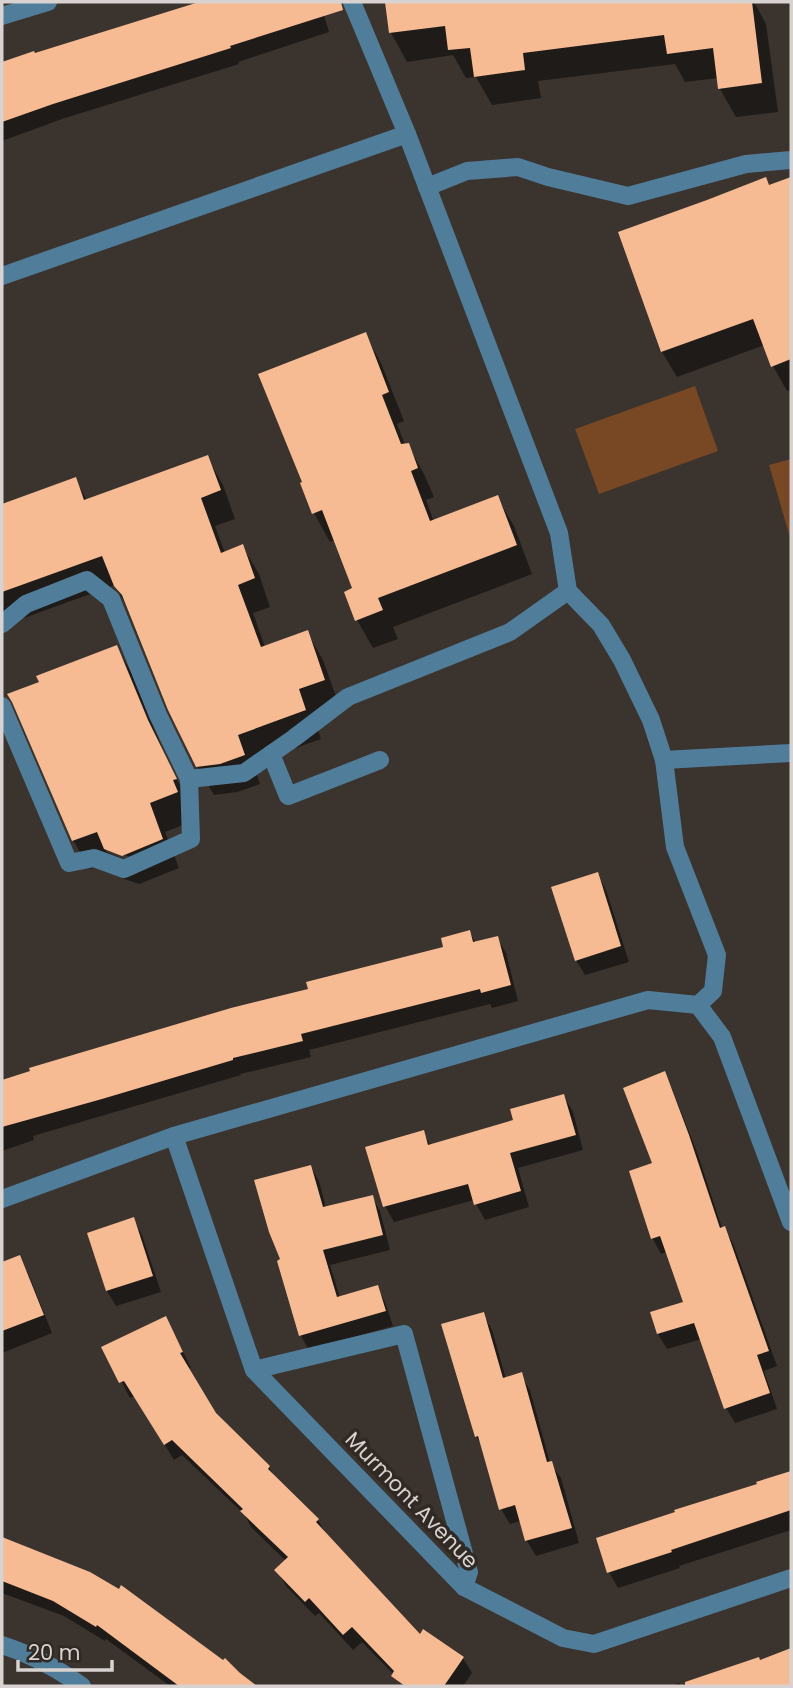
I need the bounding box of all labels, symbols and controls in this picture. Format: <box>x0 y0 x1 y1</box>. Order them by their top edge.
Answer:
street label: Murmont Avenue <box>339 1425 485 1575</box>
scale bar <box>18 1628 112 1672</box>
text: 20 m <box>28 1638 81 1667</box>

